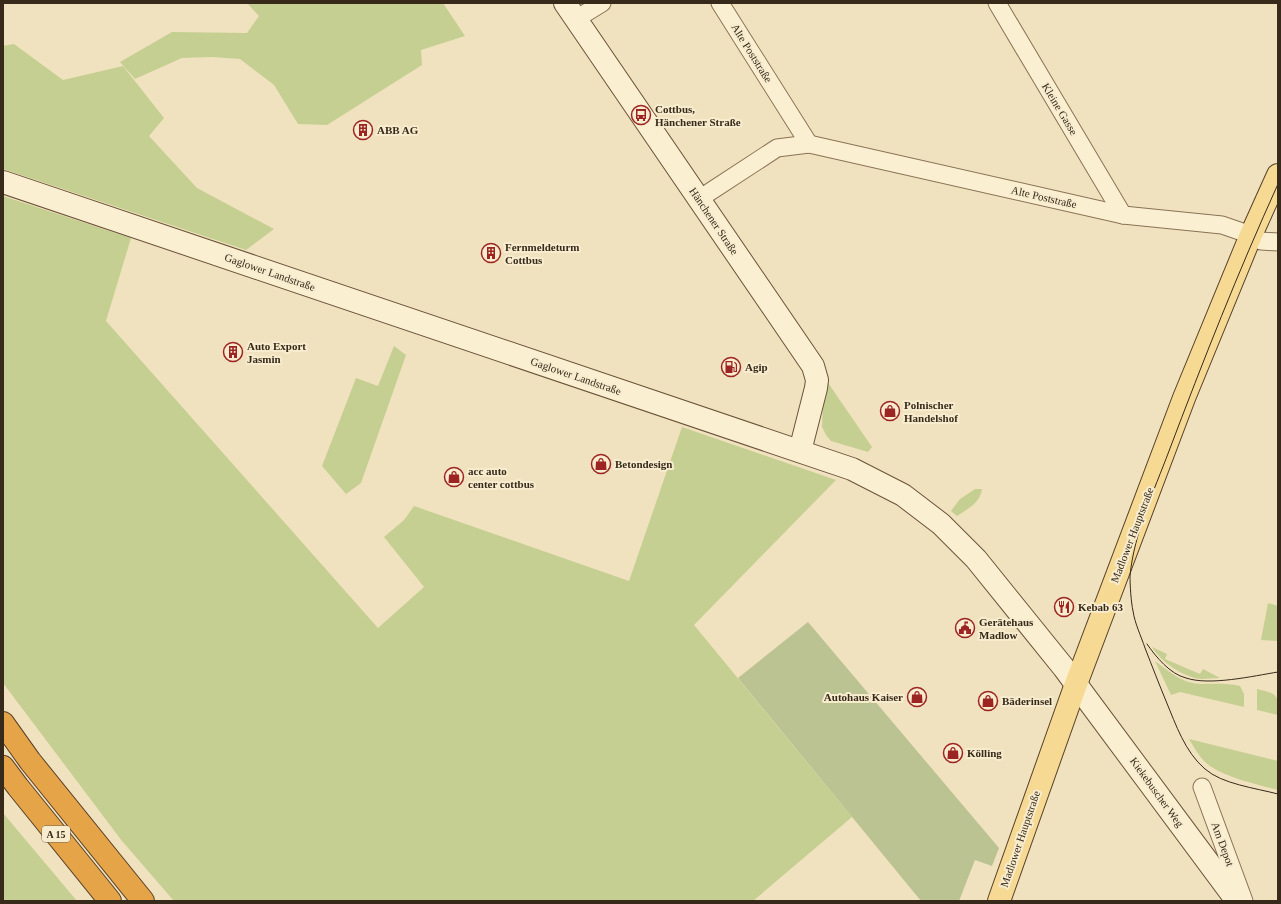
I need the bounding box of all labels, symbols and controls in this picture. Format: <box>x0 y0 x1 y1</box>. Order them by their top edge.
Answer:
street label: Alte Poststraße <box>729 21 775 85</box>
street label: Kleine Gasse <box>1040 81 1080 137</box>
place label: Cottbus, Hänchener Straße <box>655 103 741 128</box>
bus stop icon: Cottbus, Hänchener Straße <box>630 104 652 126</box>
building icon: ABB AG <box>352 119 374 141</box>
place label: ABB AG <box>377 124 419 136</box>
street label: Alte Poststraße <box>1010 184 1078 210</box>
street label: Hänchener Straße <box>687 185 741 257</box>
place label: Fernmeldeturm Cottbus <box>505 241 580 266</box>
building icon: Fernmeldeturm Cottbus <box>480 242 502 264</box>
street label: Gaglower Landstraße <box>223 251 317 293</box>
place label: Auto Export Jasmin <box>247 340 306 365</box>
building icon: Auto Export Jasmin <box>222 341 244 363</box>
street label: Gaglower Landstraße <box>529 355 623 397</box>
fuel station icon: Agip <box>720 356 742 378</box>
place label: Agip <box>745 361 768 373</box>
place label: Polnischer Handelshof <box>904 399 958 424</box>
shop icon: Polnischer Handelshof <box>879 400 901 422</box>
shop icon: Betondesign <box>590 453 612 475</box>
place label: Betondesign <box>615 458 672 470</box>
place label: acc auto center cottbus <box>468 465 535 490</box>
shop icon: acc auto center cottbus <box>443 466 465 488</box>
street label: Madlower Hauptstraße <box>1108 486 1156 584</box>
restaurant icon: Kebab 63 <box>1053 596 1075 618</box>
place label: Kebab 63 <box>1078 601 1123 613</box>
place label: Gerätehaus Madlow <box>979 616 1034 641</box>
public building icon: Gerätehaus Madlow <box>954 617 976 639</box>
shop icon: Autohaus Kaiser <box>906 686 928 708</box>
shop icon: Bäderinsel <box>977 690 999 712</box>
place label: Autohaus Kaiser <box>824 691 903 703</box>
place label: Bäderinsel <box>1002 695 1052 707</box>
shop icon: Kölling <box>942 742 964 764</box>
place label: Kölling <box>967 747 1002 759</box>
street label: Kiekebuscher Weg <box>1128 755 1187 829</box>
street label: Madlower Hauptstraße <box>998 789 1042 889</box>
street label: Am Depot <box>1209 820 1237 868</box>
road number: A 15 <box>42 826 70 842</box>

